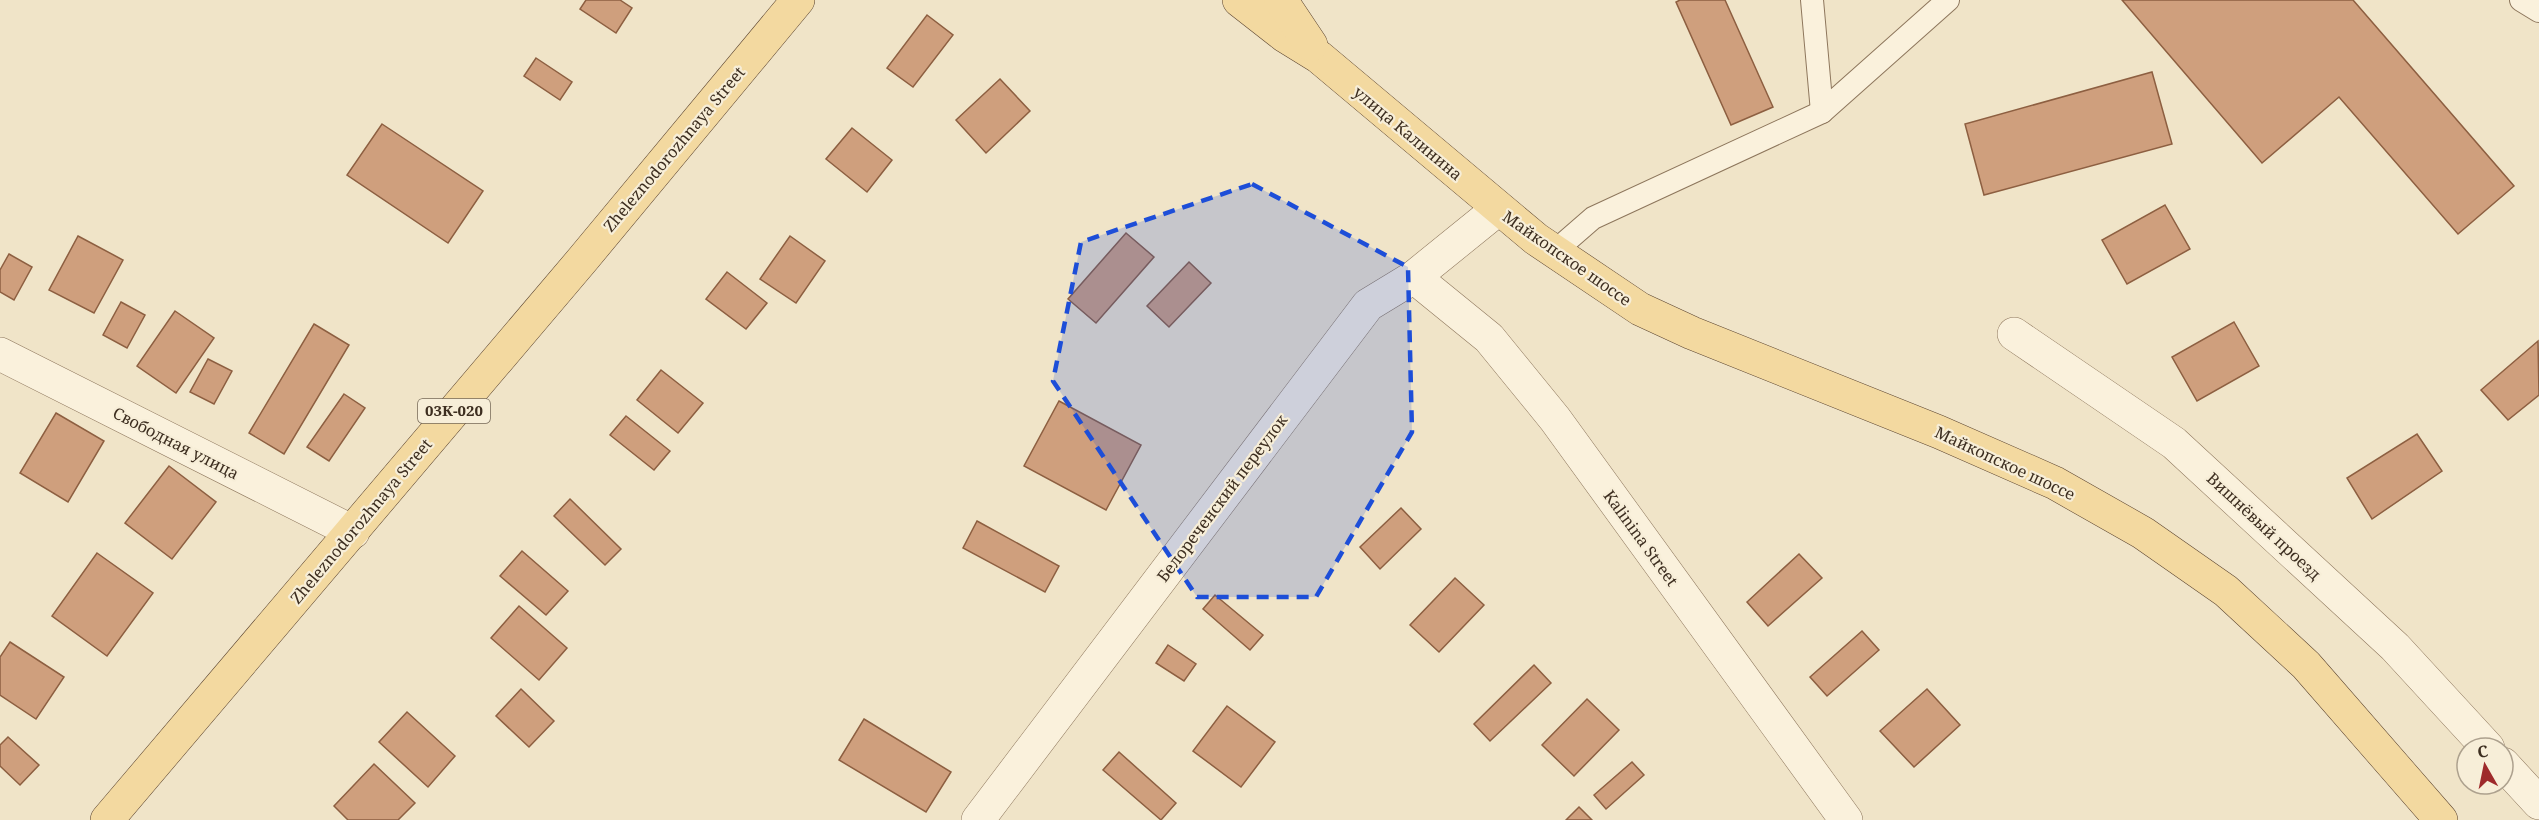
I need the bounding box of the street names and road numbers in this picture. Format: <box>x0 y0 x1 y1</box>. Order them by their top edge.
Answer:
street label: Zheleznodorozhnaya Street <box>598 61 750 236</box>
street label: улица Калинина <box>1349 81 1467 185</box>
street label: Майкопское шоссе <box>1498 205 1636 311</box>
road number: 03К-020 <box>418 399 490 423</box>
street label: Свободная улица <box>109 402 243 484</box>
street label: Белореченский переулок <box>1152 409 1293 586</box>
street label: Майкопское шоссе <box>1931 421 2079 505</box>
street label: Zheleznodorozhnaya Street <box>285 433 437 608</box>
street label: Вишнёвый проезд <box>2202 467 2326 585</box>
street label: Kalinina Street <box>1599 485 1684 591</box>

